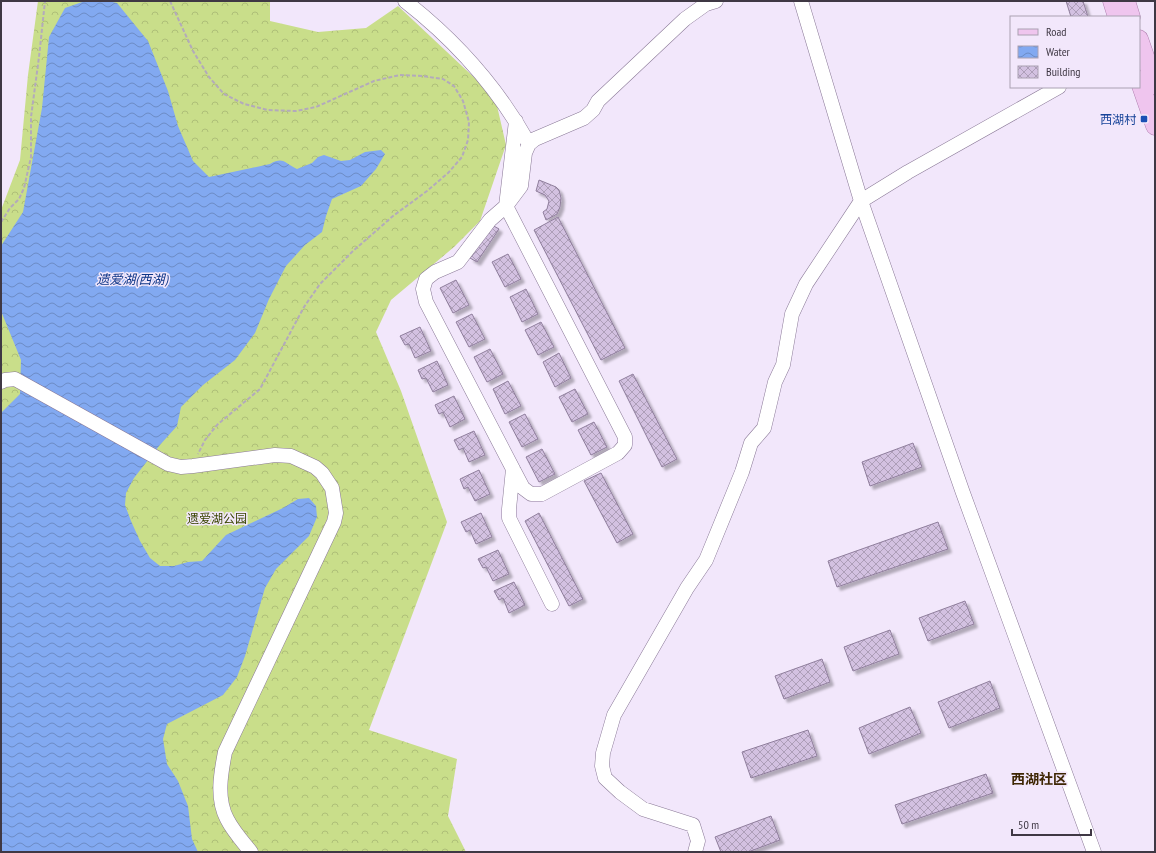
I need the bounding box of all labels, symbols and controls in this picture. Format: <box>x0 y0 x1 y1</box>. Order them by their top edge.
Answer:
legend <box>1010 16 1140 88</box>
text: Road <box>1046 24 1066 39</box>
text: Water <box>1046 44 1071 59</box>
text: Building <box>1046 64 1081 79</box>
place label: 西湖村 <box>1100 112 1137 127</box>
marker: 西湖村 <box>1139 114 1149 124</box>
water label: 遗爱湖(西湖) <box>96 271 169 288</box>
park label: 遗爱湖公园 <box>187 511 247 526</box>
district label: 西湖社区 <box>1011 770 1067 788</box>
scale bar <box>1012 811 1091 837</box>
text: 50 m <box>1018 817 1039 832</box>

